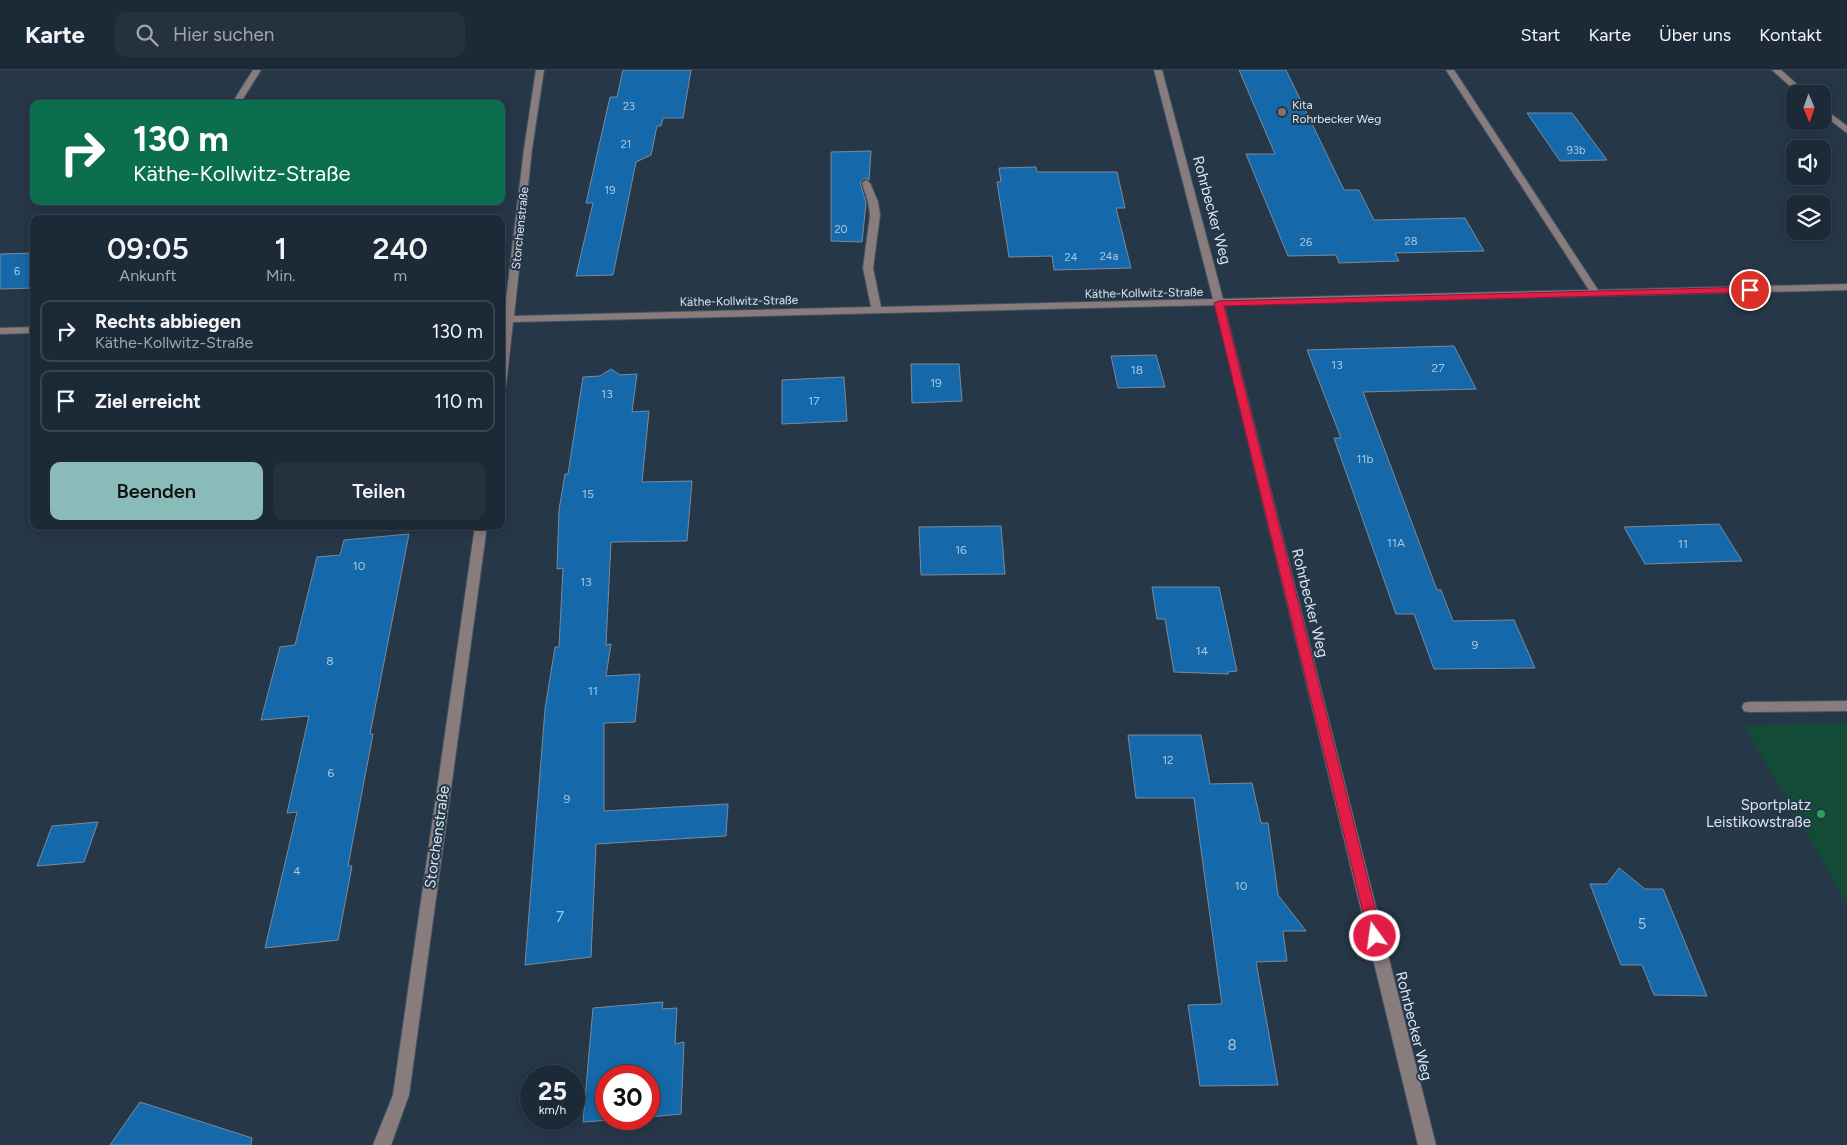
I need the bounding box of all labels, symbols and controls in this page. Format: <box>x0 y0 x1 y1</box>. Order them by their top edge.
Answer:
search box <box>115 12 465 57</box>
text: Karte <box>25 20 85 49</box>
icon: search <box>133 21 161 49</box>
text: Hier suchen <box>173 23 274 46</box>
text: Start <box>1521 24 1560 46</box>
text: Karte <box>1588 24 1631 46</box>
text: Über uns <box>1659 24 1731 46</box>
text: Kontakt <box>1759 24 1822 46</box>
north arrow <box>1786 85 1831 130</box>
map controls <box>1786 85 1831 240</box>
place label: Kita Rohrbecker Weg <box>1292 98 1381 126</box>
house number: 23 <box>623 100 635 113</box>
marker: Kita Rohrbecker Weg <box>1276 106 1288 118</box>
text: 130 m <box>133 118 229 160</box>
icon: right <box>50 120 115 185</box>
house number: 21 <box>621 138 631 151</box>
button: sound <box>1786 140 1831 185</box>
house number: 93b <box>1567 144 1585 157</box>
street label: Rohrbecker Weg <box>1189 154 1235 266</box>
text: Käthe-Kollwitz-Straße <box>133 160 351 187</box>
house number: 19 <box>605 184 615 197</box>
street label: Storchenstraße <box>509 186 531 270</box>
button: layers <box>1786 195 1831 240</box>
house number: 20 <box>834 223 848 236</box>
text: 09:05 <box>107 230 189 267</box>
text: 1 <box>274 230 287 267</box>
text: 240 <box>373 230 428 267</box>
house number: 28 <box>1405 235 1418 248</box>
house number: 26 <box>1300 236 1312 249</box>
house number: 24a <box>1100 250 1118 263</box>
house number: 24 <box>1065 251 1078 264</box>
house number: 6 <box>14 265 20 278</box>
text: Ankunft <box>119 266 177 285</box>
text: Min. <box>266 266 295 285</box>
text: m <box>393 266 407 285</box>
pin <box>1729 269 1771 311</box>
icon: arrive <box>1736 276 1764 304</box>
street label: Käthe-Kollwitz-Straße <box>1085 285 1204 301</box>
street label: Käthe-Kollwitz-Straße <box>680 293 799 309</box>
text: Rechts abbiegen <box>95 310 241 333</box>
icon: right <box>52 317 80 345</box>
text: 130 m <box>432 320 483 343</box>
text: Käthe-Kollwitz-Straße <box>95 333 253 352</box>
house number: 13 <box>1331 358 1343 372</box>
house number: 27 <box>1431 361 1445 375</box>
house number: 18 <box>1131 363 1143 377</box>
house number: 19 <box>930 376 942 390</box>
icon: arrive <box>52 387 80 415</box>
house number: 13 <box>601 387 613 401</box>
text: Ziel erreicht <box>95 390 201 413</box>
text: 110 m <box>434 390 483 413</box>
house number: 17 <box>808 394 820 408</box>
house number: 11b <box>1357 452 1373 466</box>
button: Beenden <box>50 462 263 520</box>
button: Teilen <box>273 462 485 520</box>
house number: 15 <box>582 487 594 501</box>
house number: 11A <box>1387 536 1405 550</box>
house number: 11 <box>1678 537 1688 551</box>
house number: 16 <box>955 543 967 557</box>
street label: Rohrbecker Weg <box>1288 547 1332 659</box>
house number: 10 <box>353 559 366 573</box>
house number: 13 <box>580 575 592 589</box>
house number: 9 <box>1472 638 1479 652</box>
house number: 14 <box>1196 644 1209 658</box>
house number: 8 <box>326 654 334 668</box>
house number: 11 <box>588 684 598 698</box>
house number: 12 <box>1162 753 1174 767</box>
house number: 6 <box>328 766 335 780</box>
street label: Storchenstraße <box>421 784 453 890</box>
house number: 9 <box>564 792 571 806</box>
place label: Sportplatz Leistikowstraße <box>1706 796 1811 831</box>
marker: Sportplatz Leistikowstraße <box>1815 808 1827 820</box>
house number: 4 <box>293 864 301 878</box>
house number: 10 <box>1235 879 1248 893</box>
house number: 7 <box>556 908 564 926</box>
position arrow <box>1348 909 1400 961</box>
house number: 5 <box>1638 915 1646 933</box>
street label: Rohrbecker Weg <box>1392 970 1436 1082</box>
house number: 8 <box>1227 1036 1237 1054</box>
speed limit sign: 30 <box>595 1065 660 1130</box>
text: 25 <box>538 1076 567 1106</box>
text: km/h <box>539 1103 566 1117</box>

